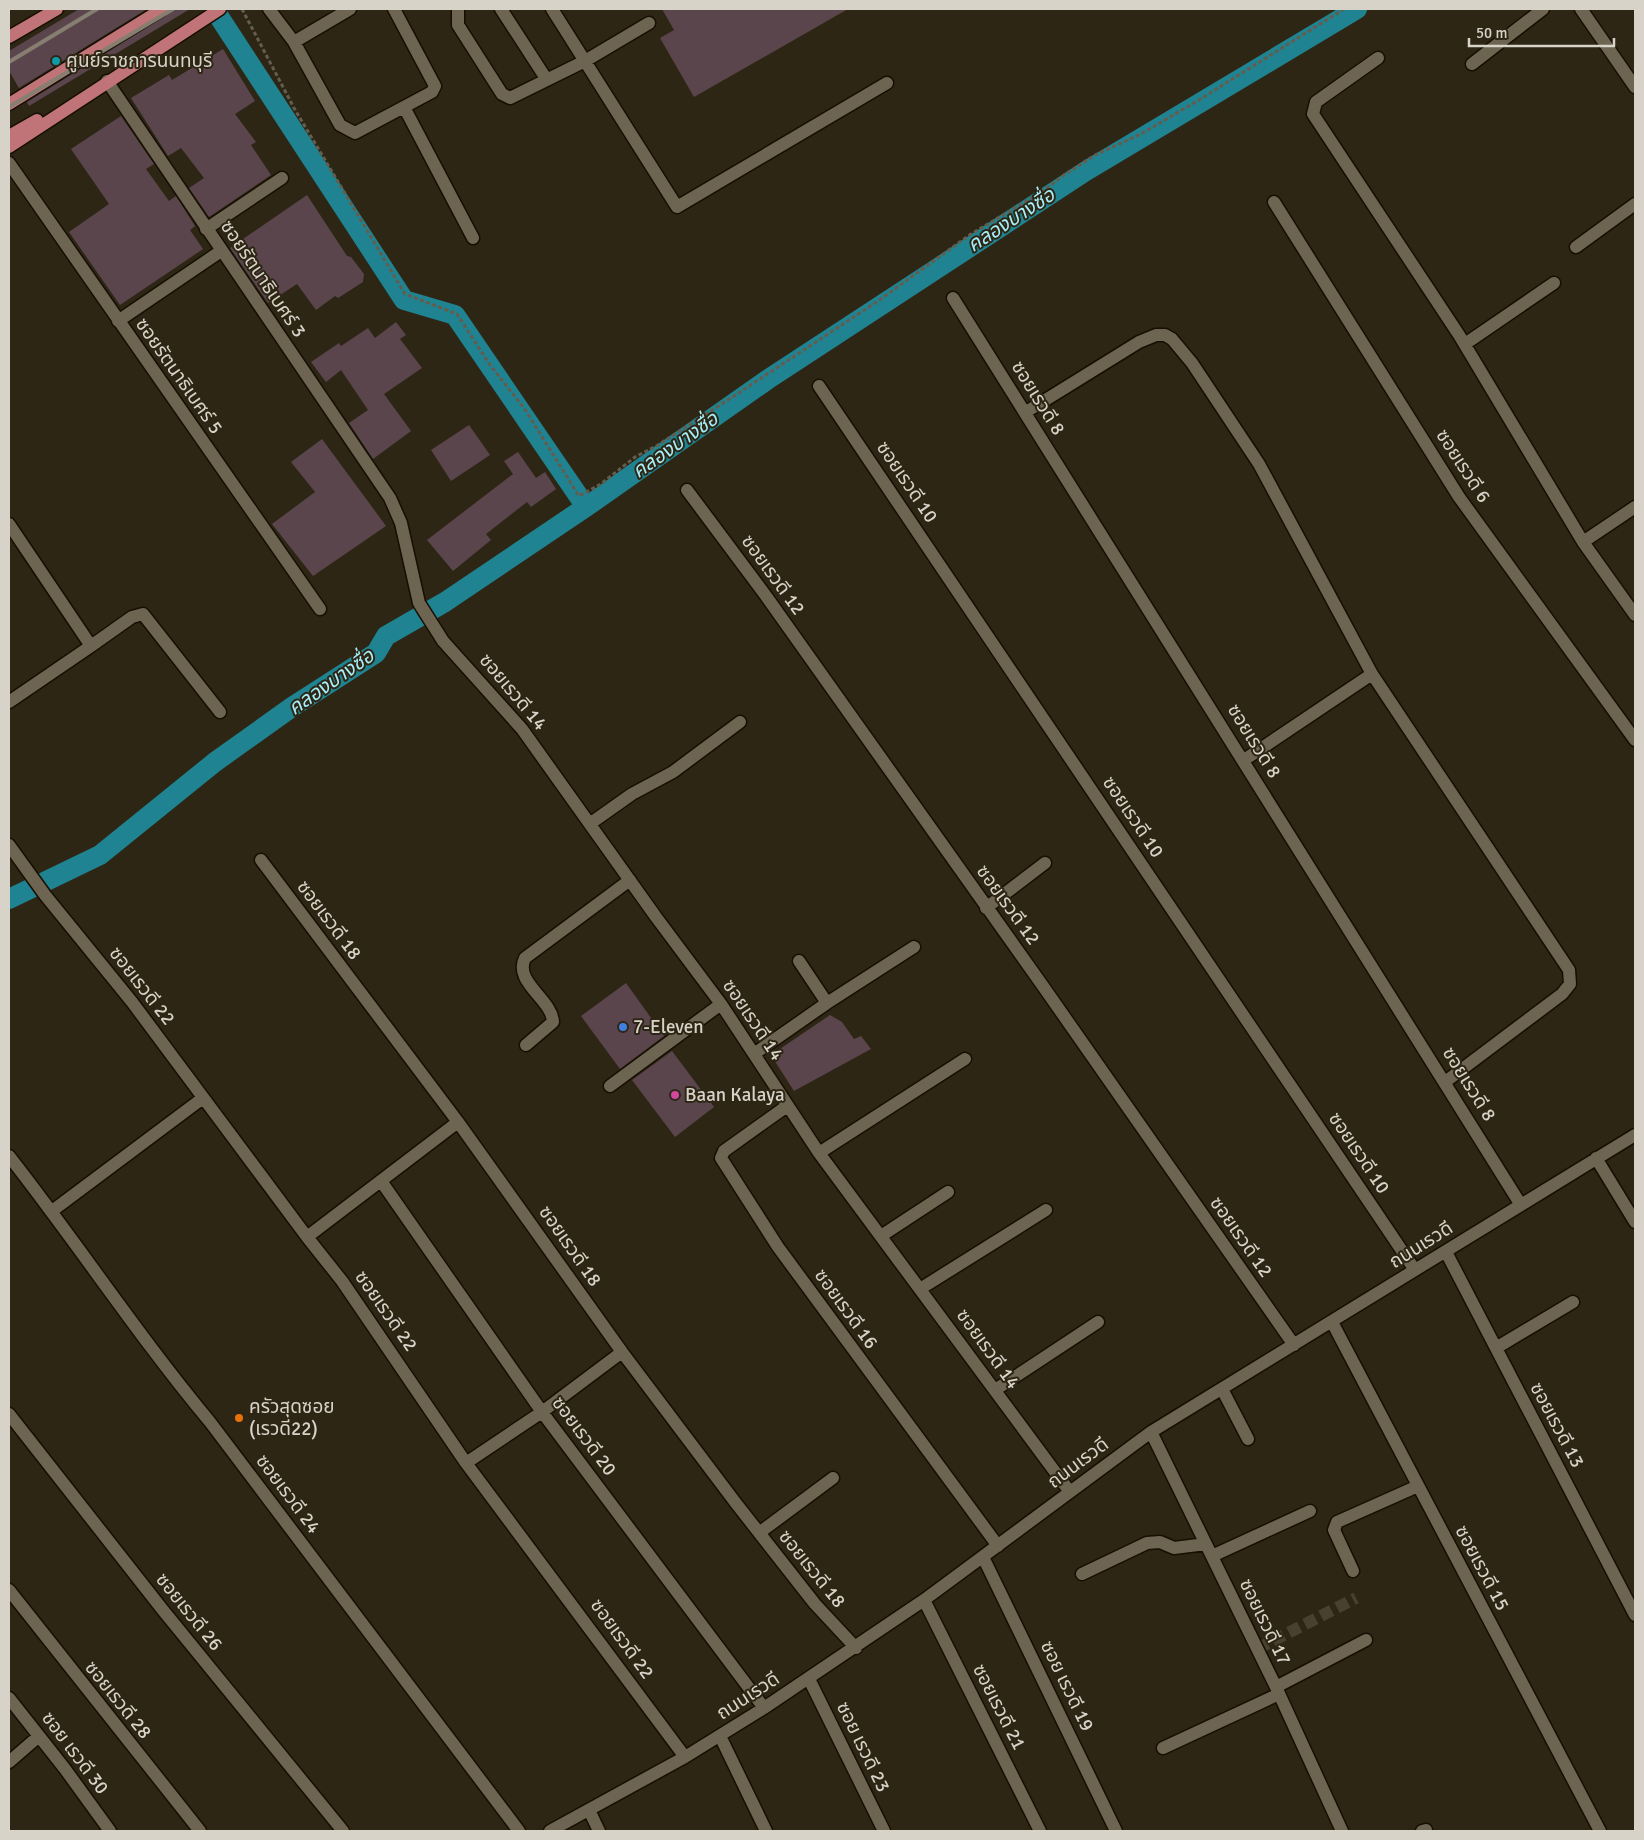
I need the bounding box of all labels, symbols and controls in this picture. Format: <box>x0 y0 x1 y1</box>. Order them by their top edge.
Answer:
scale bar <box>1469 15 1614 47</box>
text: 50 m <box>1476 24 1507 42</box>
place label: ศูนย์ราชการนนทบุรี <box>66 49 212 73</box>
marker: ศูนย์ราชการนนทบุรี <box>50 55 62 67</box>
water label: คลองบางซื่อ <box>961 180 1061 258</box>
street label: ซอยรัตนาธิเบศร์ 3 <box>215 216 311 342</box>
street label: ซอยรัตนาธิเบศร์ 5 <box>130 313 228 439</box>
street label: ซอยเรวดี 8 <box>1006 356 1070 440</box>
water label: คลองบางซื่อ <box>626 404 724 484</box>
street label: ซอยเรวดี 6 <box>1430 425 1496 507</box>
street label: ซอยเรวดี 10 <box>871 437 943 527</box>
street label: ซอยเรวดี 12 <box>736 530 810 620</box>
water label: คลองบางซื่อ <box>282 641 380 721</box>
street label: ซอยเรวดี 14 <box>474 649 552 735</box>
street label: ซอยเรวดี 8 <box>1222 699 1286 783</box>
street label: ซอยเรวดี 10 <box>1097 772 1169 862</box>
street label: ซอยเรวดี 12 <box>971 860 1045 950</box>
street label: ซอยเรวดี 18 <box>291 876 367 964</box>
street label: ซอยเรวดี 22 <box>104 942 180 1030</box>
street label: ซอยเรวดี 14 <box>717 975 789 1065</box>
place label: 7-Eleven <box>633 1015 704 1039</box>
marker: 7-Eleven <box>617 1021 629 1033</box>
street label: ซอยเรวดี 8 <box>1437 1042 1501 1126</box>
place label: Baan Kalaya <box>685 1083 785 1107</box>
marker: Baan Kalaya <box>669 1089 681 1101</box>
street label: ซอยเรวดี 10 <box>1323 1108 1395 1198</box>
street label: ซอยเรวดี 12 <box>1204 1192 1278 1282</box>
street label: ซอยเรวดี 18 <box>533 1201 607 1291</box>
street label: ถนนเรวดี <box>1385 1216 1457 1274</box>
street label: ซอยเรวดี 16 <box>809 1264 883 1354</box>
street label: ซอยเรวดี 22 <box>349 1266 423 1356</box>
street label: ซอยเรวดี 14 <box>951 1304 1025 1394</box>
street label: ซอยเรวดี 13 <box>1525 1378 1589 1472</box>
street label: ซอยเรวดี 20 <box>546 1392 622 1480</box>
place label: ครัวสุดซอย (เรวดี22) <box>249 1395 335 1441</box>
marker: ครัวสุดซอย (เรวดี22) <box>233 1412 245 1424</box>
street label: ถนนเรวดี <box>1043 1432 1113 1494</box>
street label: ซอยเรวดี 24 <box>250 1450 326 1538</box>
street label: ซอยเรวดี 15 <box>1450 1521 1514 1615</box>
street label: ซอยเรวดี 18 <box>773 1525 851 1613</box>
street label: ซอยเรวดี 26 <box>150 1568 228 1656</box>
street label: ซอยเรวดี 17 <box>1234 1575 1296 1669</box>
street label: ซอยเรวดี 22 <box>585 1594 659 1684</box>
street label: ซอย เรวดี 19 <box>1035 1637 1099 1735</box>
street label: ซอยเรวดี 28 <box>79 1656 157 1744</box>
street label: ซอยเรวดี 21 <box>967 1660 1031 1754</box>
street label: ถนนเรวดี <box>712 1667 784 1725</box>
street label: ซอย เรวดี 23 <box>831 1698 895 1796</box>
street label: ซอย เรวดี 30 <box>36 1707 114 1799</box>

